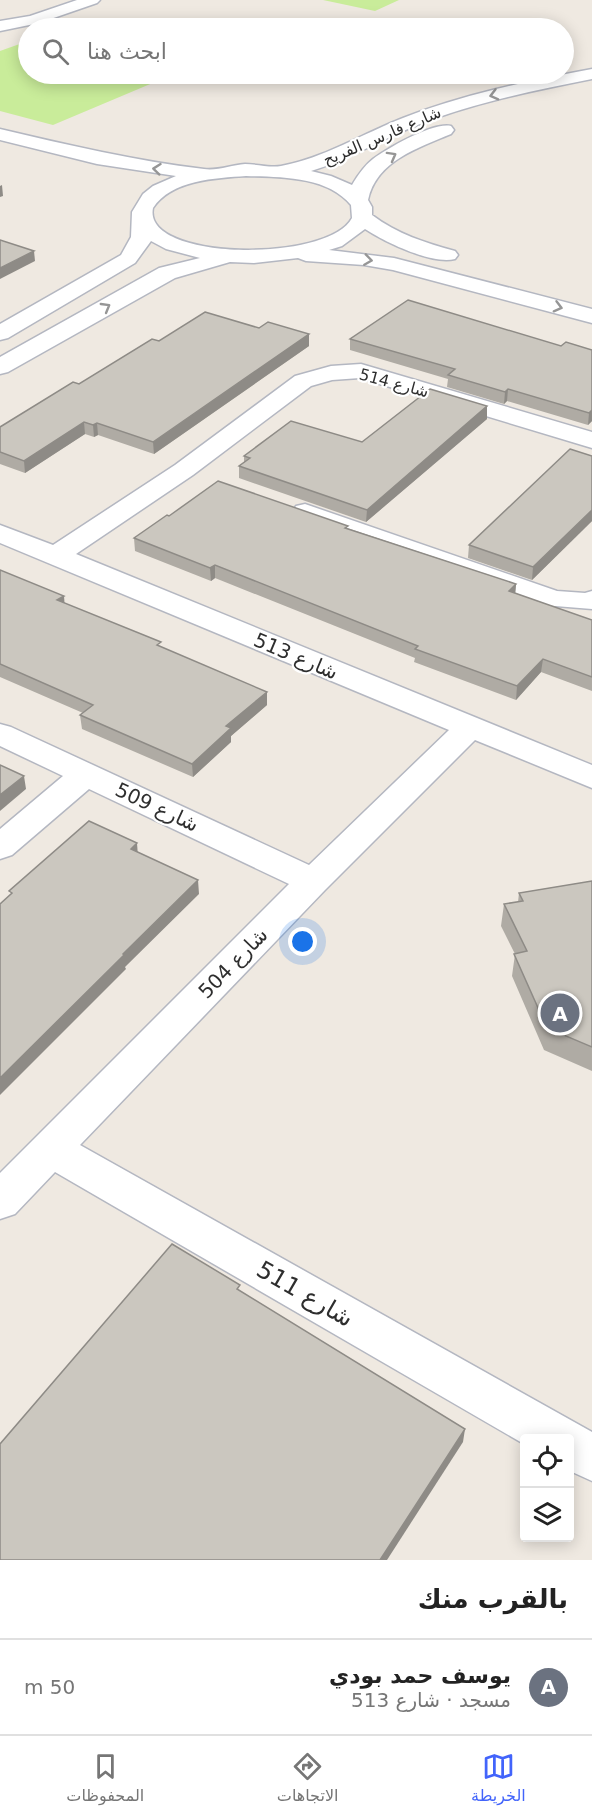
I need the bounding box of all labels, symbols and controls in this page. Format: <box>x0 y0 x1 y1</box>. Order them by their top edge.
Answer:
search box <box>18 18 574 84</box>
icon: search <box>39 35 72 68</box>
text: ابحث هنا <box>87 39 167 64</box>
one-way arrow <box>489 87 499 100</box>
street label: شارع فارس الفريح <box>320 103 444 170</box>
one-way arrow <box>386 152 396 163</box>
one-way arrow <box>152 163 161 176</box>
one-way arrow <box>364 253 373 265</box>
one-way arrow <box>552 300 562 312</box>
one-way arrow <box>99 302 110 314</box>
street label: شارع 514 <box>357 365 431 402</box>
street label: شارع 513 <box>250 628 342 684</box>
street label: شارع 509 <box>112 777 202 837</box>
street label: شارع 504 <box>193 923 273 1003</box>
your location <box>288 927 317 956</box>
pin: A <box>540 990 580 1036</box>
street label: شارع 511 <box>252 1255 358 1333</box>
map controls <box>520 1434 574 1542</box>
button: locate <box>520 1434 574 1488</box>
button: layers <box>520 1488 574 1542</box>
text: بالقرب منك <box>418 1584 568 1614</box>
text: يوسف حمد بودي <box>329 1663 511 1688</box>
text: 50 m <box>24 1675 75 1699</box>
text: A <box>541 1675 556 1699</box>
text: مسجد · شارع 513 <box>351 1688 511 1712</box>
tab: المحفوظات <box>66 1750 144 1805</box>
tab: الاتجاهات <box>277 1750 338 1805</box>
tab: الخريطة <box>471 1750 526 1805</box>

